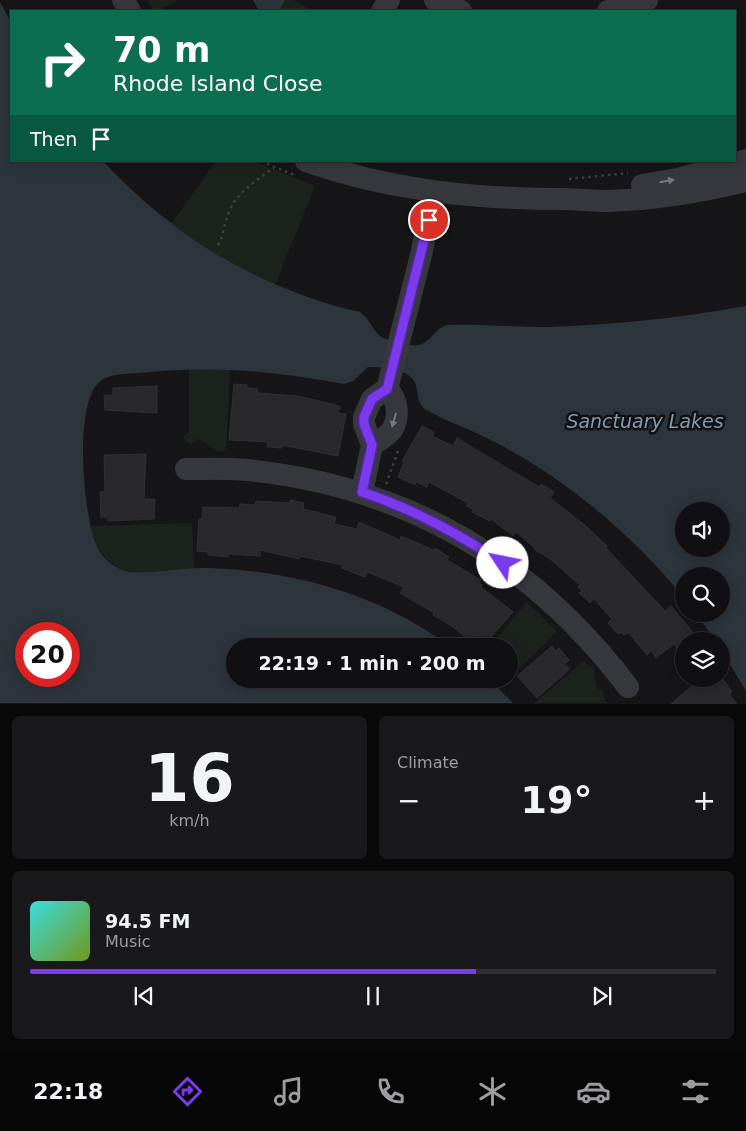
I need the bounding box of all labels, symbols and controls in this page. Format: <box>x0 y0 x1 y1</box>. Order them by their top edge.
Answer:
icon: right <box>30 30 95 95</box>
text: 70 m <box>113 30 210 70</box>
text: Rhode Island Close <box>113 71 323 96</box>
icon: arrive <box>87 125 115 153</box>
text: Then <box>30 128 77 150</box>
one-way arrow <box>659 176 675 184</box>
pin <box>408 199 450 241</box>
icon: arrive <box>415 206 443 234</box>
water label: Sanctuary Lakes <box>566 410 724 432</box>
one-way arrow <box>390 413 398 428</box>
map controls <box>675 502 730 687</box>
button: sound <box>675 502 730 557</box>
position arrow <box>476 536 528 588</box>
button: search <box>675 567 730 622</box>
speed limit sign: 20 <box>15 622 80 687</box>
button: layers <box>675 632 730 687</box>
text: 22:19 · 1 min · 200 m <box>258 652 486 674</box>
text: 16 <box>144 741 235 816</box>
text: Climate <box>397 753 459 772</box>
text: 19° <box>521 778 592 822</box>
text: − <box>397 784 420 817</box>
text: + <box>693 784 716 817</box>
text: km/h <box>169 811 210 830</box>
text: 94.5 FM <box>105 910 190 932</box>
text: Music <box>105 932 151 951</box>
icon: previous <box>130 982 158 1010</box>
icon: pause <box>359 982 387 1010</box>
icon: next <box>588 982 616 1010</box>
icon: directions <box>170 1074 205 1109</box>
icon: music <box>271 1074 306 1109</box>
icon: phone <box>373 1074 408 1109</box>
icon: climate <box>475 1074 510 1109</box>
icon: car <box>576 1074 611 1109</box>
icon: filters <box>678 1074 713 1109</box>
text: 22:18 <box>33 1079 103 1104</box>

